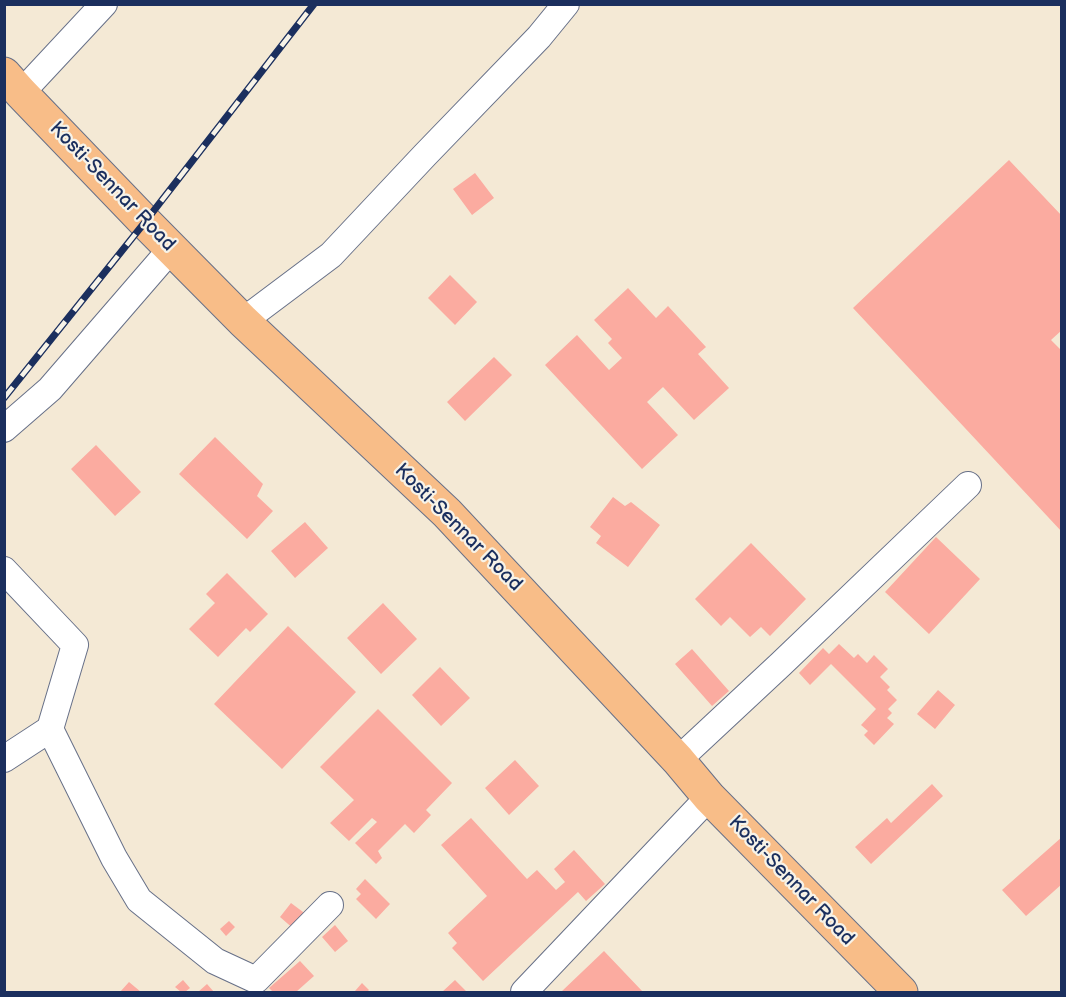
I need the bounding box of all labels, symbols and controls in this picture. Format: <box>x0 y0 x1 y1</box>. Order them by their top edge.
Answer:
street label: Kosti-Sennar Road <box>44 117 180 257</box>
street label: Kosti-Sennar Road <box>389 459 527 597</box>
street label: Kosti-Sennar Road <box>723 811 859 951</box>

